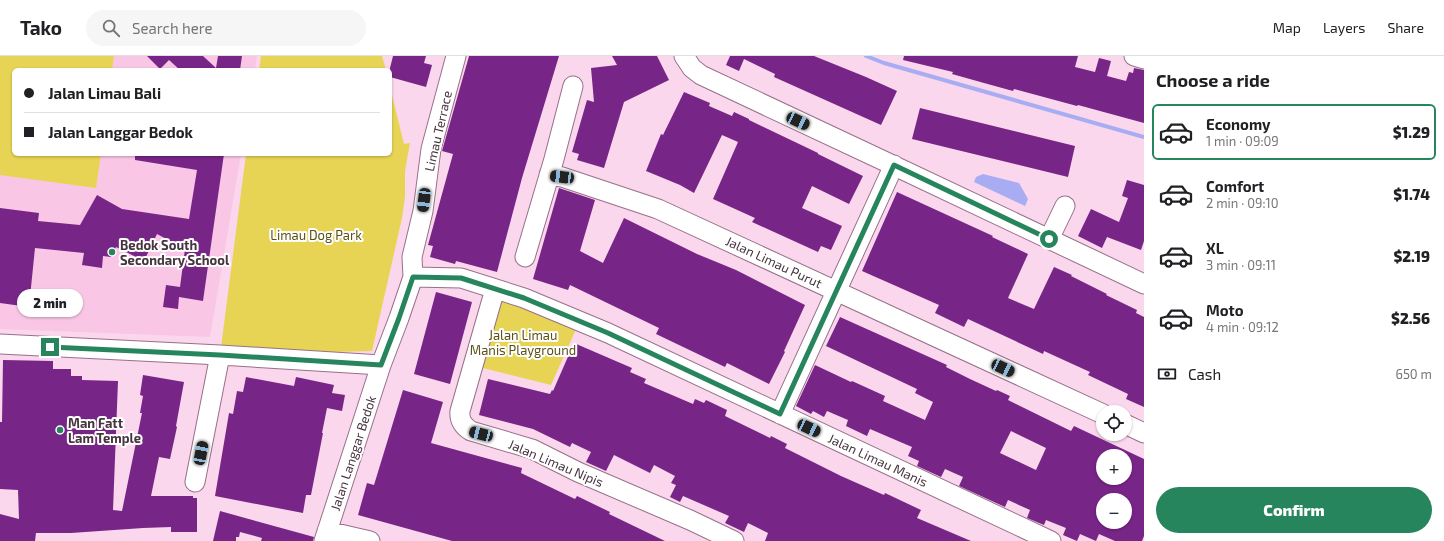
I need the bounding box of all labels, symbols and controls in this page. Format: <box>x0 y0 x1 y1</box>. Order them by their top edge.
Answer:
search box <box>86 10 366 46</box>
text: Tako <box>20 16 62 39</box>
icon: search <box>100 17 122 39</box>
text: Search here <box>132 19 213 37</box>
text: Map <box>1273 19 1301 36</box>
text: Layers <box>1323 19 1365 36</box>
text: Share <box>1387 19 1424 36</box>
text: Choose a ride <box>1156 69 1270 91</box>
text: Jalan Limau Bali <box>48 84 161 102</box>
street label: Limau Terrace <box>421 89 455 173</box>
car <box>785 110 811 132</box>
icon: car <box>1158 114 1194 150</box>
text: Economy <box>1206 115 1271 133</box>
text: Jalan Langgar Bedok <box>48 123 193 141</box>
text: $1.29 <box>1393 123 1430 141</box>
text: 1 min · 09:09 <box>1206 133 1279 149</box>
car <box>549 170 575 184</box>
icon: car <box>1158 176 1194 212</box>
text: Comfort <box>1206 177 1264 195</box>
text: $1.74 <box>1393 185 1430 203</box>
car <box>417 187 431 213</box>
text: 2 min · 09:10 <box>1206 195 1279 211</box>
park label: Limau Dog Park <box>270 227 362 243</box>
route start <box>1040 230 1058 248</box>
street label: Jalan Limau Purut <box>723 233 825 291</box>
place label: Bedok South Secondary School <box>120 237 230 268</box>
icon: car <box>1158 238 1194 274</box>
text: XL <box>1206 239 1224 257</box>
marker: Bedok South Secondary School <box>107 247 117 257</box>
text: $2.19 <box>1393 247 1430 265</box>
text: 3 min · 09:11 <box>1206 257 1276 273</box>
callout: 2 min <box>17 289 83 317</box>
text: 2 min <box>33 295 67 311</box>
icon: car <box>1158 300 1194 336</box>
text: Moto <box>1206 301 1244 319</box>
text: $2.56 <box>1391 309 1430 327</box>
text: 4 min · 09:12 <box>1206 319 1279 335</box>
park label: Jalan Limau Manis Playground <box>470 327 576 358</box>
route end <box>41 338 59 356</box>
car <box>990 357 1016 379</box>
icon: cash <box>1156 363 1178 385</box>
text: Cash <box>1188 365 1221 383</box>
text: 650 m <box>1395 366 1432 382</box>
street label: Jalan Langgar Bedok <box>327 393 379 513</box>
map controls <box>1096 405 1132 529</box>
button: locate <box>1096 405 1132 441</box>
place label: Man Fatt Lam Temple <box>68 415 141 446</box>
car <box>796 417 822 439</box>
marker: Man Fatt Lam Temple <box>55 425 65 435</box>
car <box>468 425 494 443</box>
street label: Jalan Limau Manis <box>826 430 930 490</box>
street label: Jalan Limau Nipis <box>506 436 606 490</box>
car <box>193 440 209 466</box>
button: + <box>1096 449 1132 485</box>
button: Confirm <box>1156 487 1432 533</box>
button: − <box>1096 493 1132 529</box>

